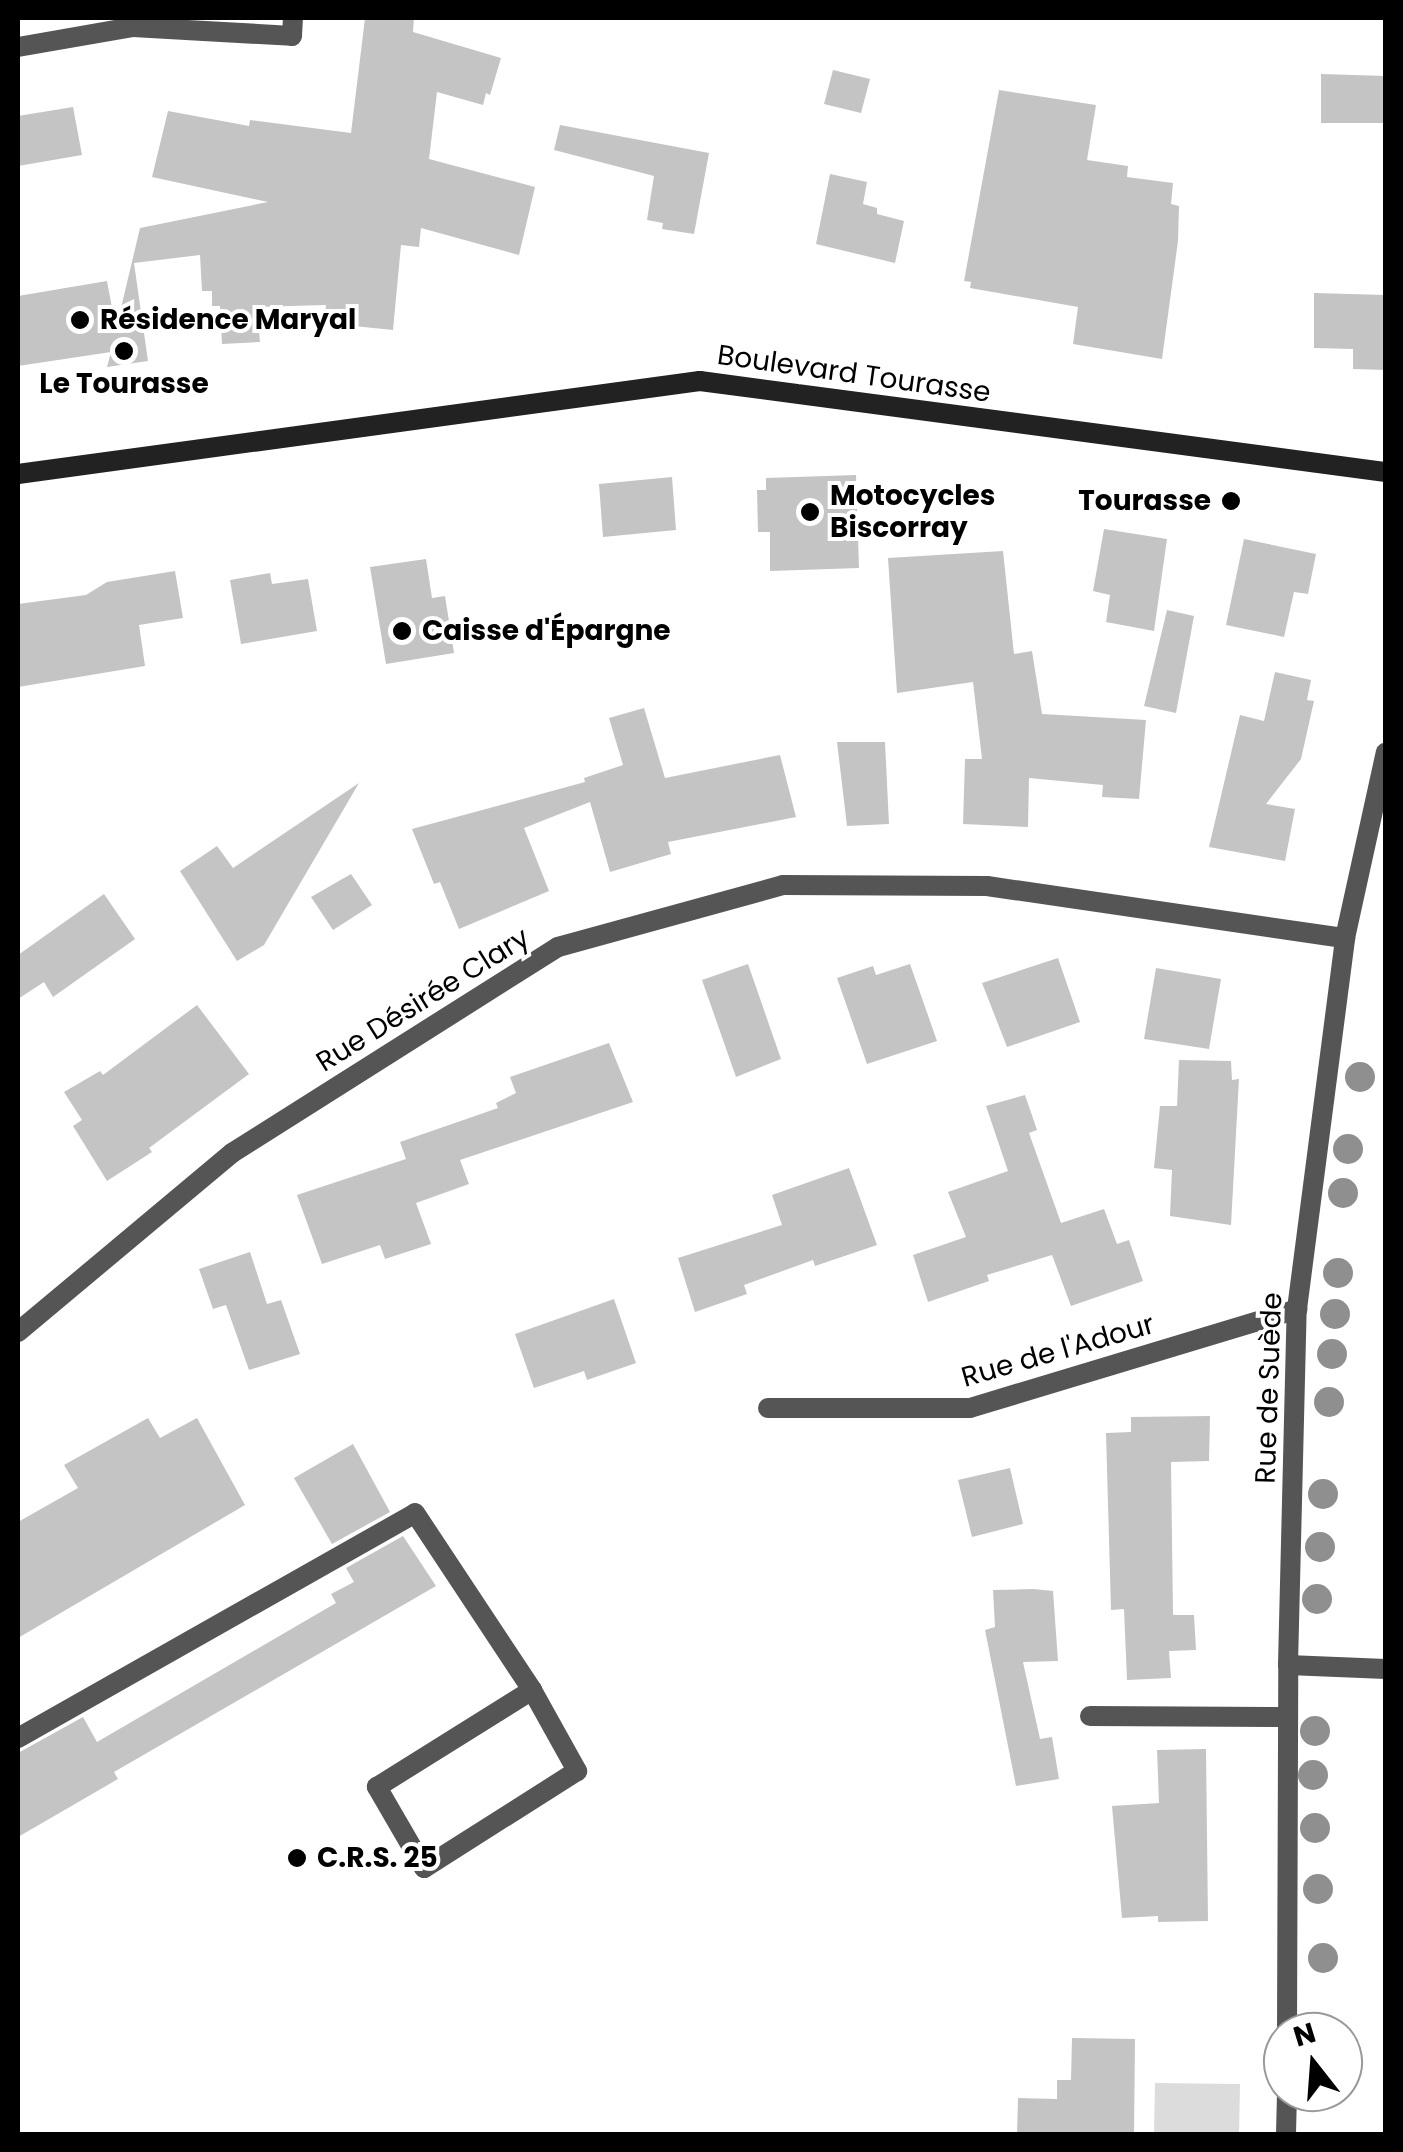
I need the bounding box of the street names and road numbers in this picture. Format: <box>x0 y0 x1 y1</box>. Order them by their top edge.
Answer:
street label: Boulevard Tourasse <box>715 338 993 410</box>
street label: Rue Désirée Clary <box>310 921 536 1079</box>
street label: Rue de Suède <box>1249 1292 1289 1484</box>
street label: Rue de l'Adour <box>958 1307 1158 1395</box>

